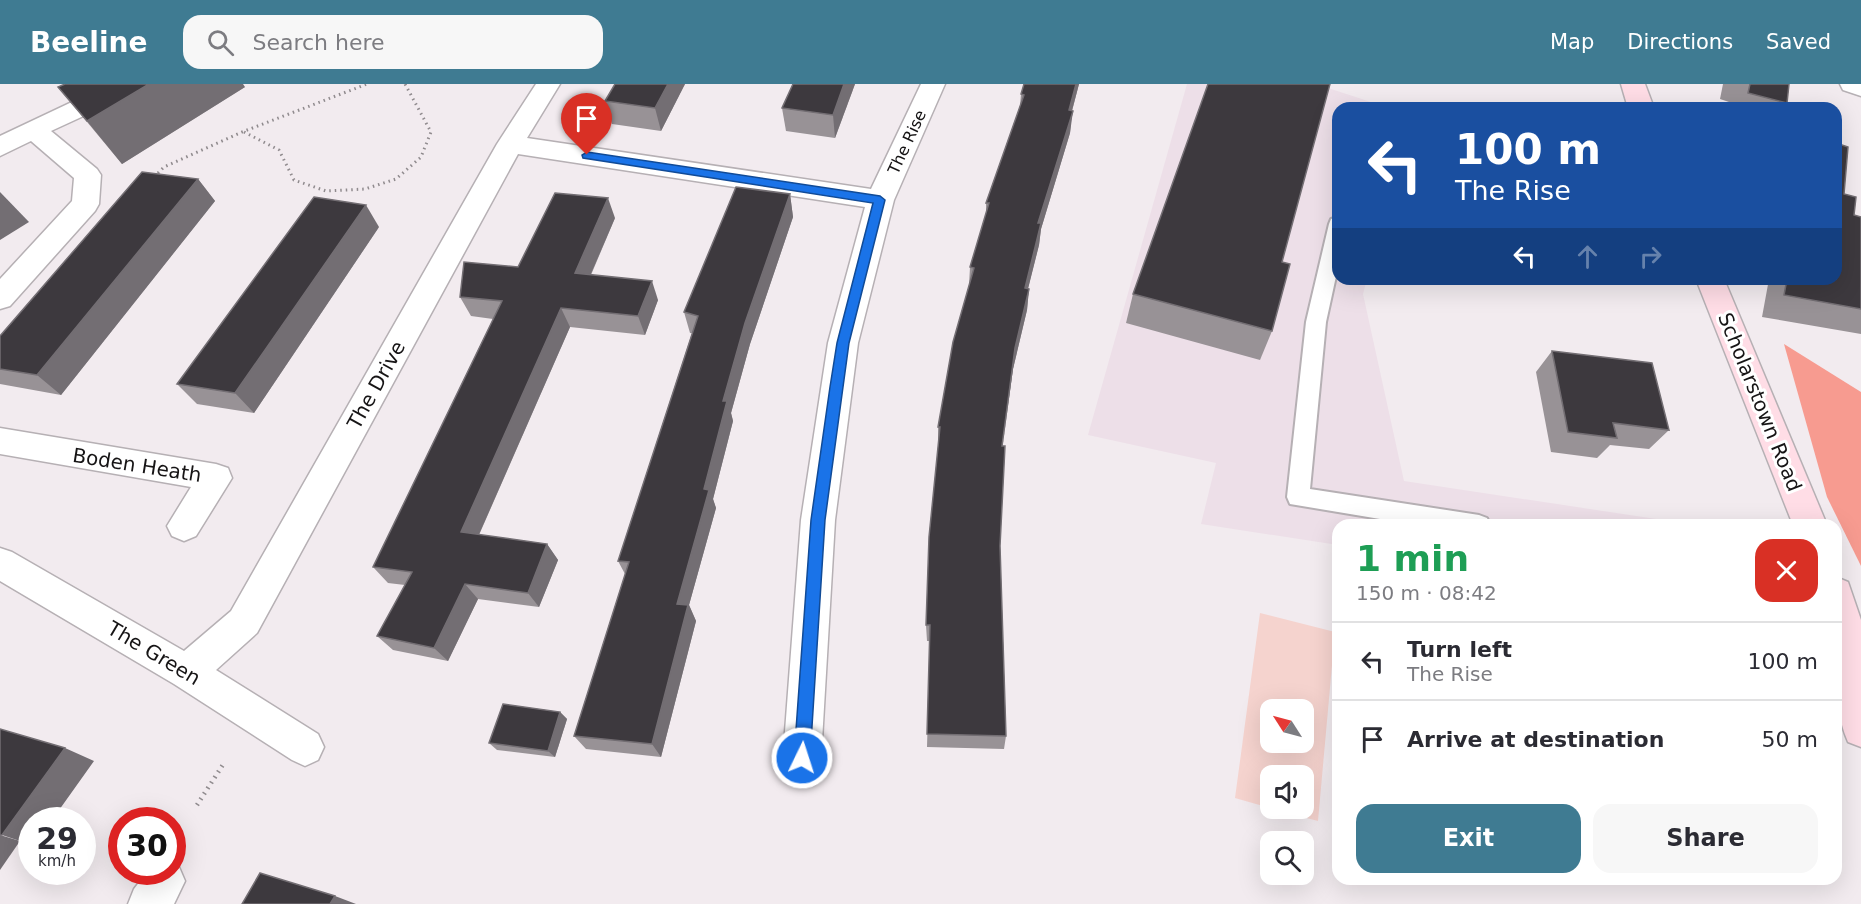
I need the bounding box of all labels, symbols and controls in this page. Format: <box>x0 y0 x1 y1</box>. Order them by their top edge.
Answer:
search box <box>183 15 603 69</box>
text: Beeline <box>30 26 147 59</box>
icon: search <box>204 26 237 59</box>
text: Search here <box>252 30 385 55</box>
text: Map <box>1550 30 1594 54</box>
text: Directions <box>1627 30 1733 54</box>
text: Saved <box>1766 30 1831 54</box>
pin <box>561 93 612 155</box>
icon: arrive <box>570 102 603 135</box>
street label: The Rise <box>883 107 930 178</box>
text: 100 m <box>1455 125 1601 174</box>
icon: left <box>1356 126 1434 204</box>
text: The Rise <box>1455 175 1571 206</box>
icon: left <box>1508 240 1541 273</box>
icon: ahead <box>1571 240 1604 273</box>
icon: right <box>1634 240 1667 273</box>
street label: Scholarstown Road <box>1713 309 1807 495</box>
street label: The Drive <box>342 337 410 434</box>
street label: Boden Heath <box>71 443 203 487</box>
text: 1 min <box>1356 538 1469 579</box>
button: close <box>1755 539 1818 602</box>
text: 150 m · 08:42 <box>1356 581 1497 605</box>
street label: The Green <box>102 615 205 690</box>
text: Turn left <box>1407 637 1512 662</box>
icon: left <box>1356 645 1389 678</box>
text: 100 m <box>1748 649 1818 674</box>
text: The Rise <box>1407 662 1493 686</box>
north arrow <box>1260 699 1314 753</box>
map controls <box>1260 699 1314 885</box>
icon: arrive <box>1356 723 1389 756</box>
position arrow <box>770 726 834 790</box>
text: Arrive at destination <box>1407 727 1664 752</box>
text: 50 m <box>1762 727 1818 752</box>
button: sound <box>1260 765 1314 819</box>
button: Exit <box>1356 804 1581 873</box>
button: Share <box>1593 804 1818 873</box>
speed limit sign: 30 <box>108 807 186 885</box>
text: 29 <box>36 821 78 856</box>
button: search <box>1260 831 1314 885</box>
text: km/h <box>38 852 76 870</box>

